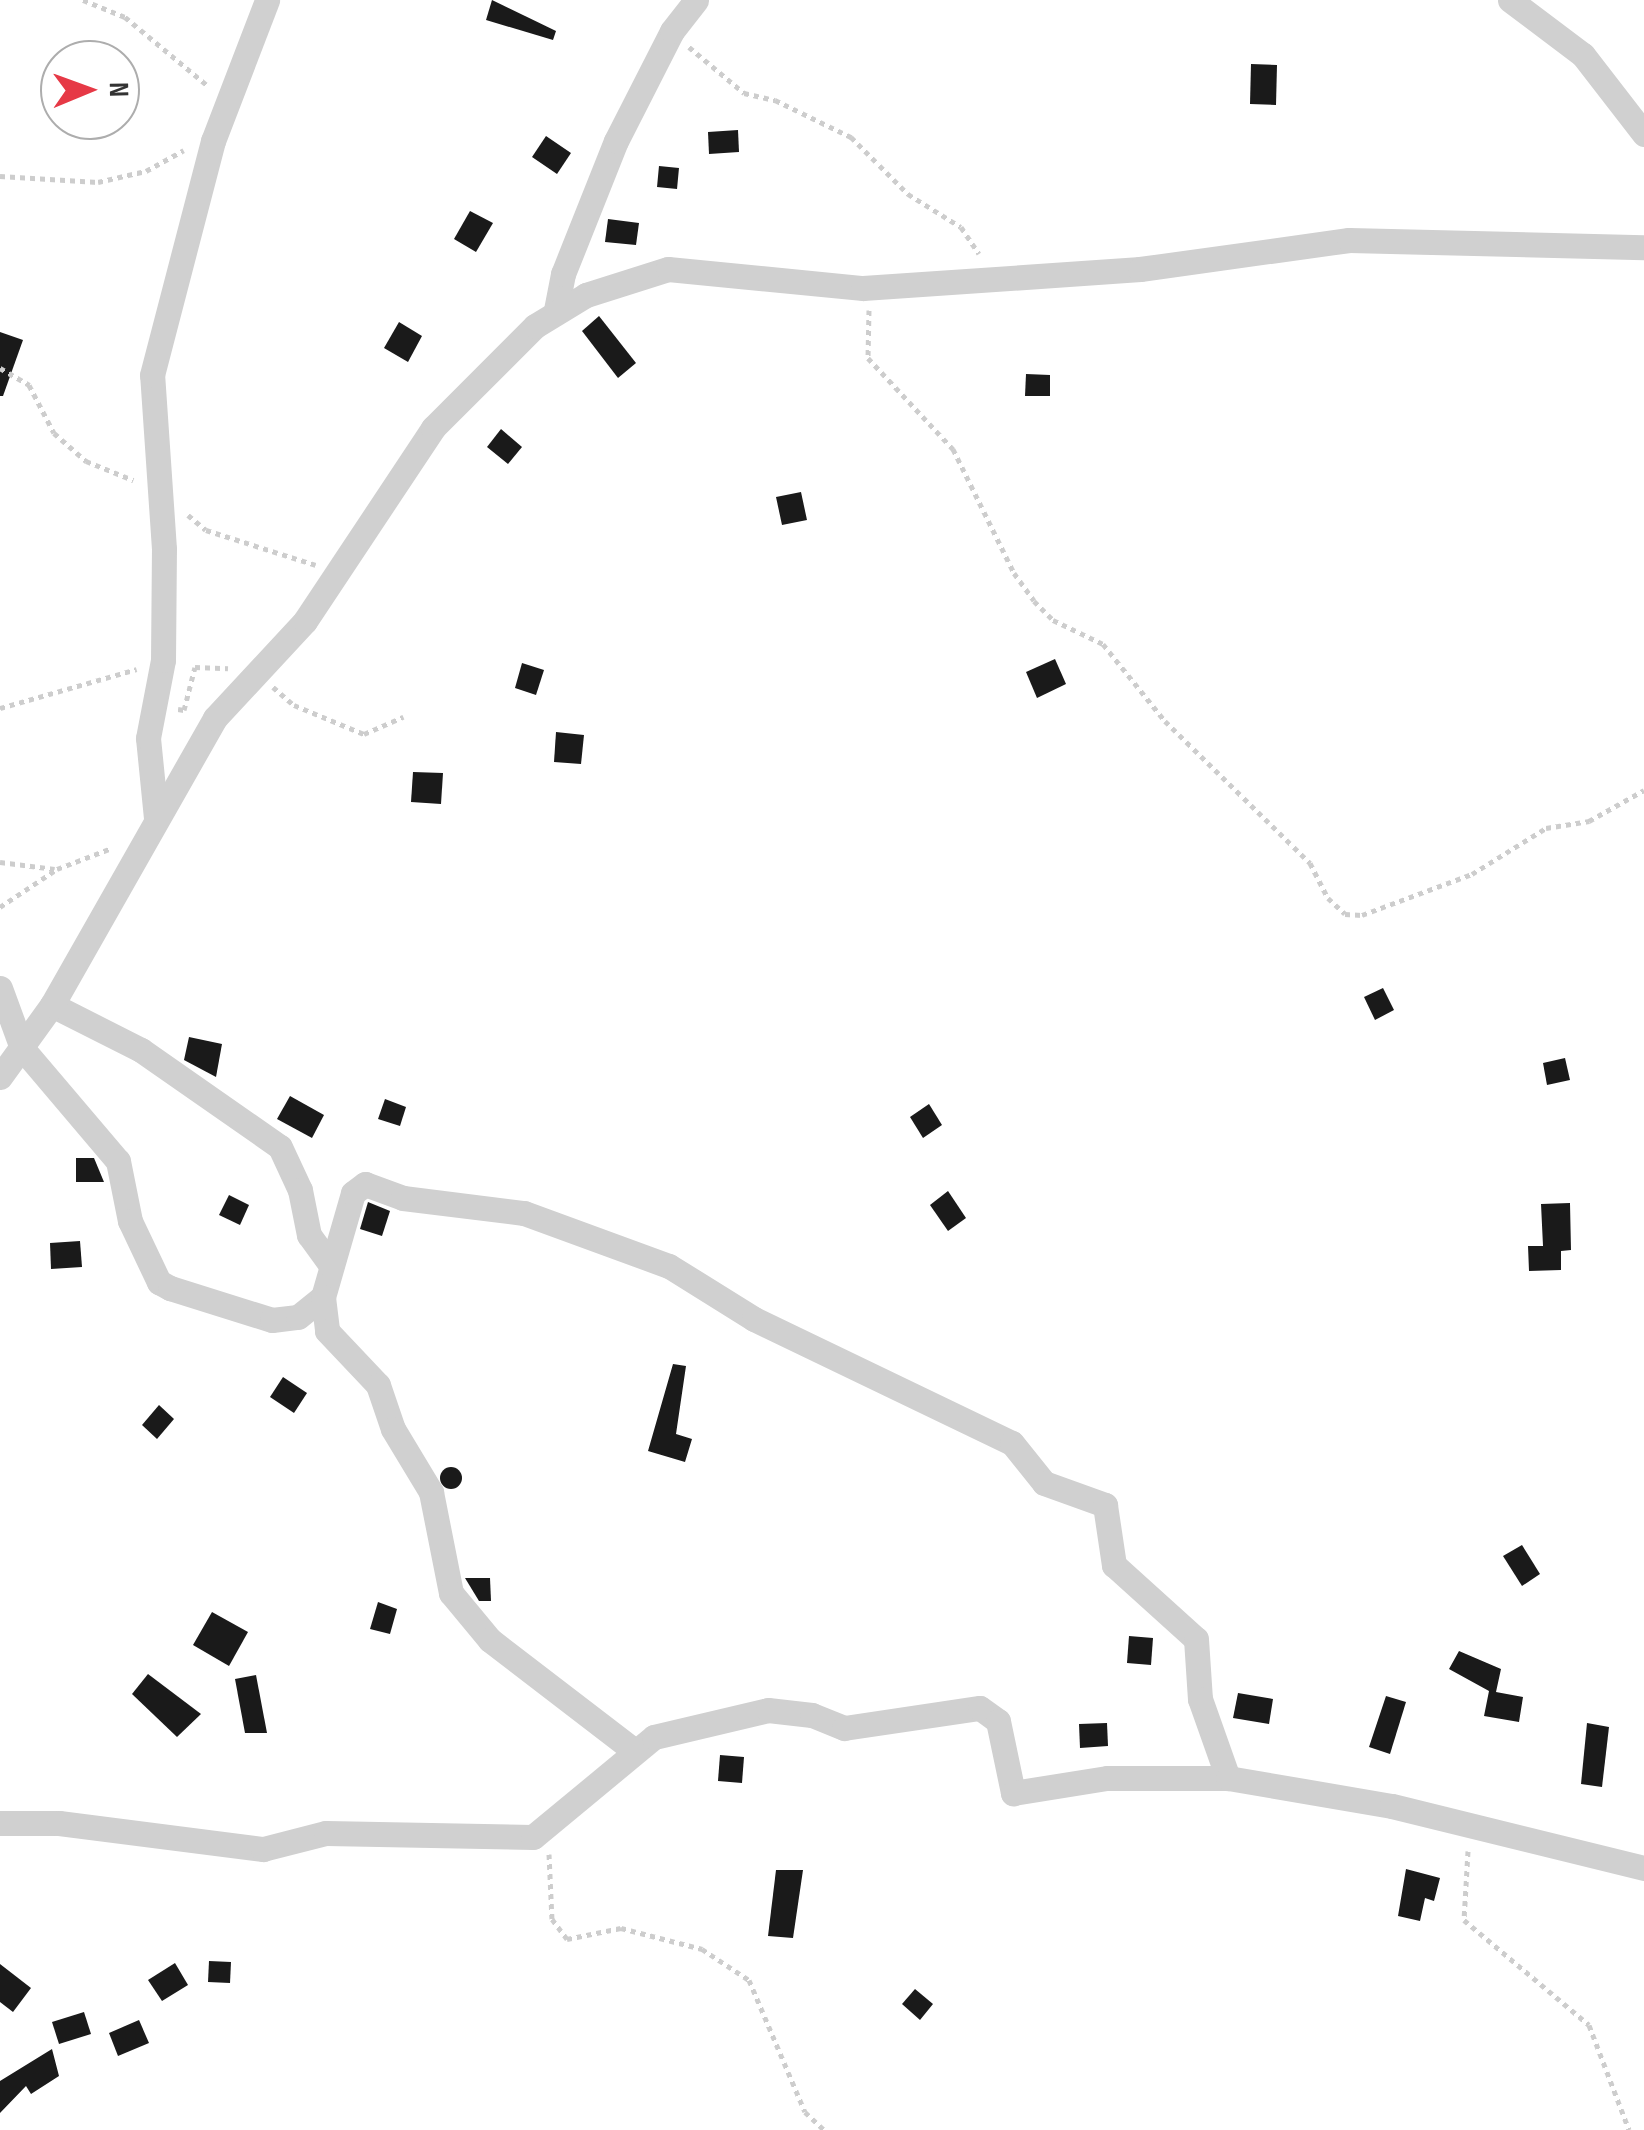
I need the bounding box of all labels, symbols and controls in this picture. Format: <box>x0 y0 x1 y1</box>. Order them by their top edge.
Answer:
north arrow <box>40 40 140 140</box>
text: N <box>102 82 135 97</box>

